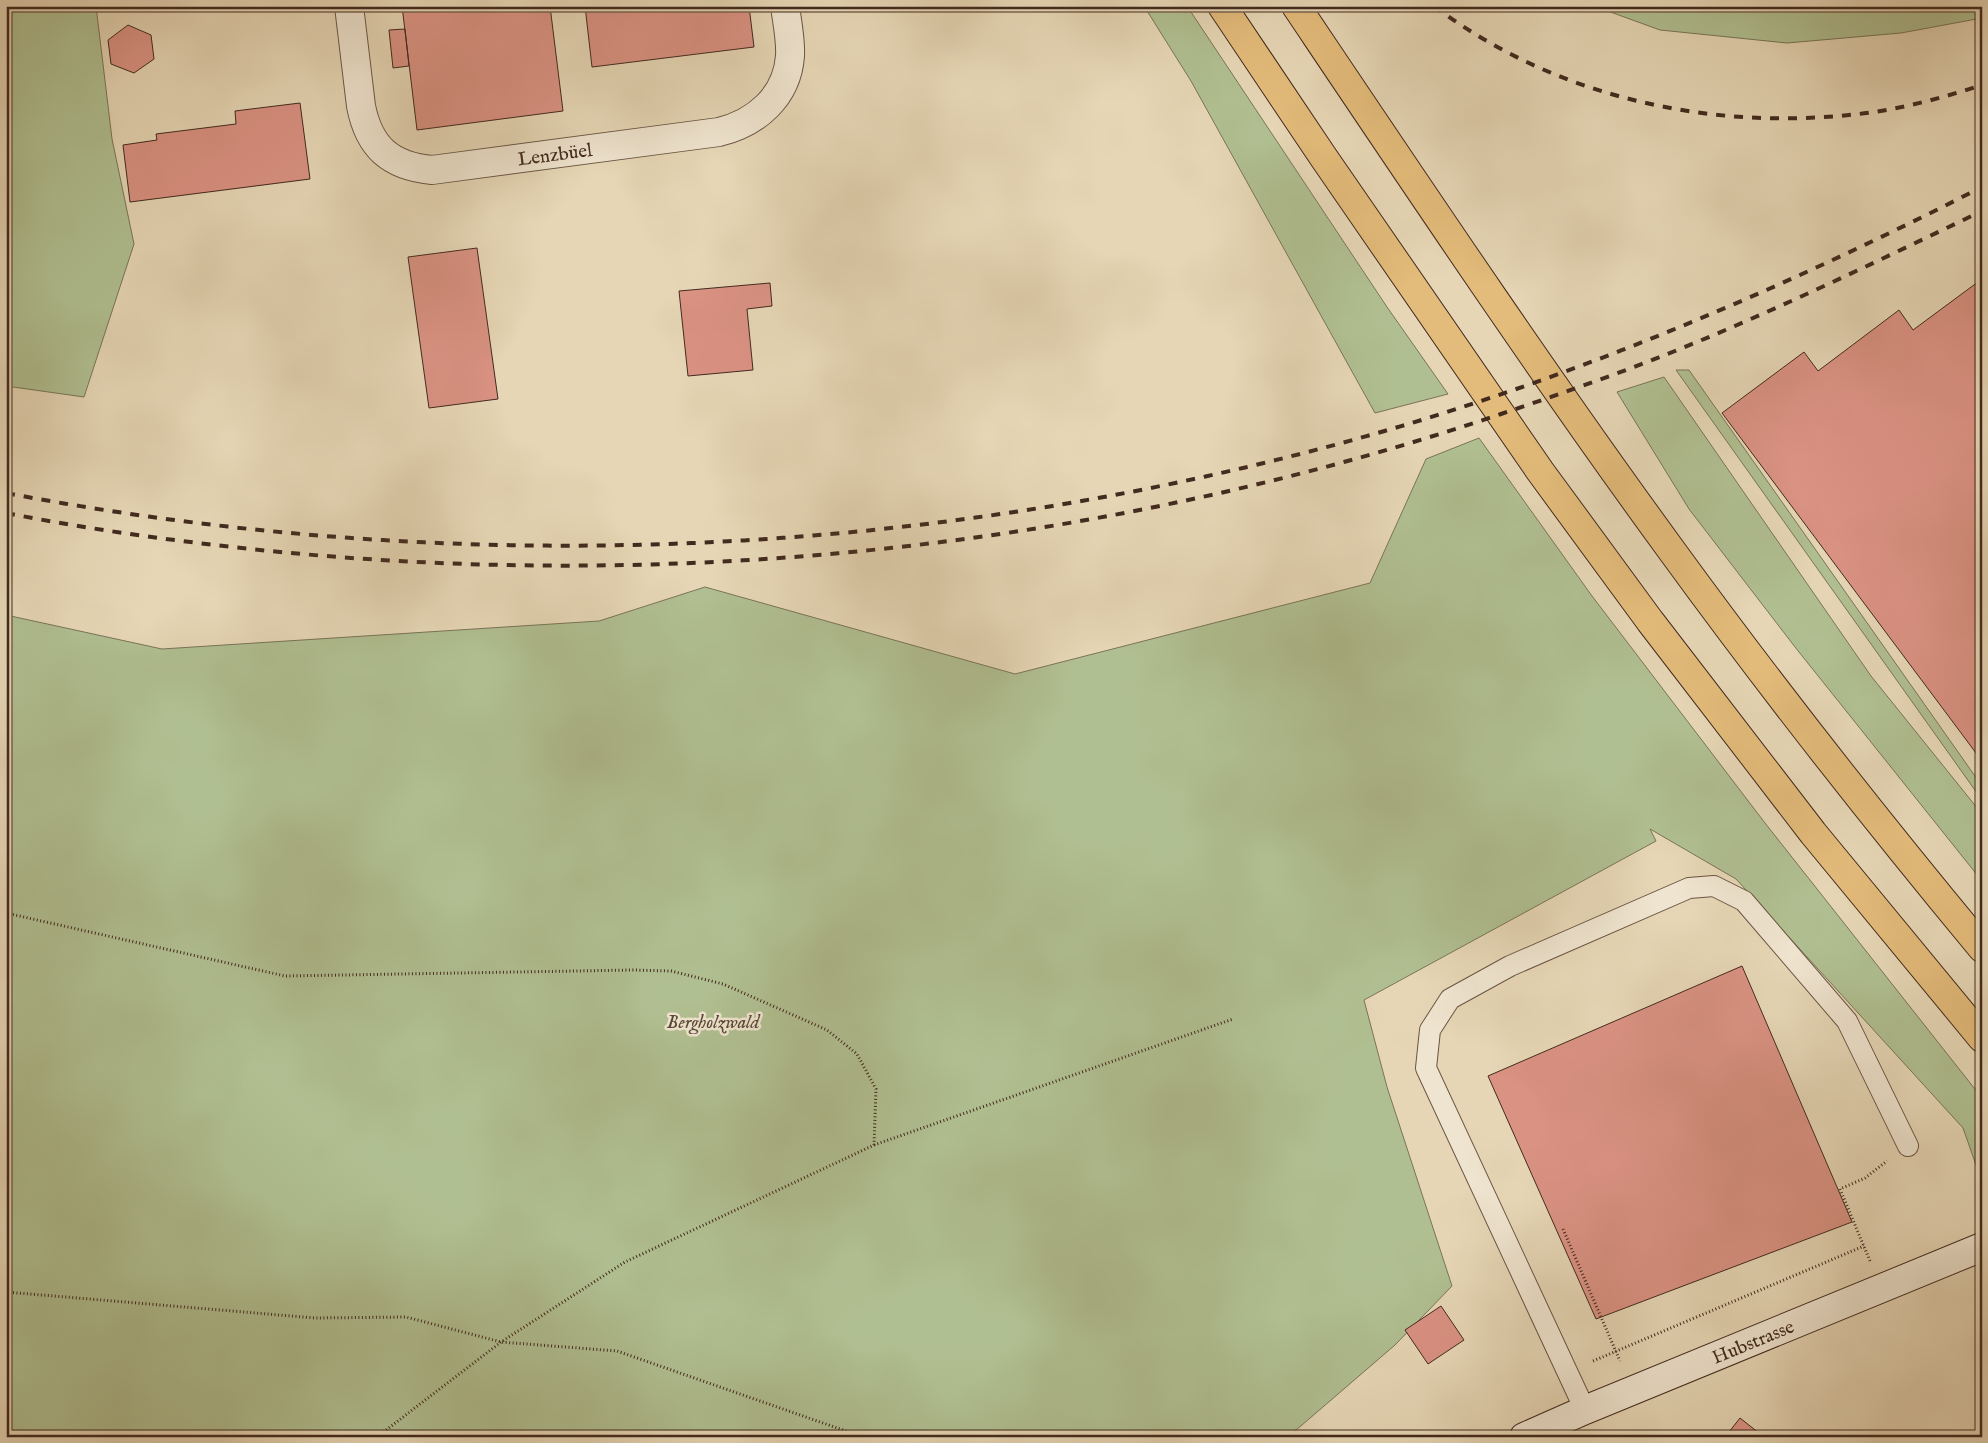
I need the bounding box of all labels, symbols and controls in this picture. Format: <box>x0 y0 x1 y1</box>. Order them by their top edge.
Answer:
street label: Lenzbüel <box>516 139 595 173</box>
park label: Bergholzwald <box>667 1011 761 1035</box>
street label: Hubstrasse <box>1709 1315 1798 1371</box>

